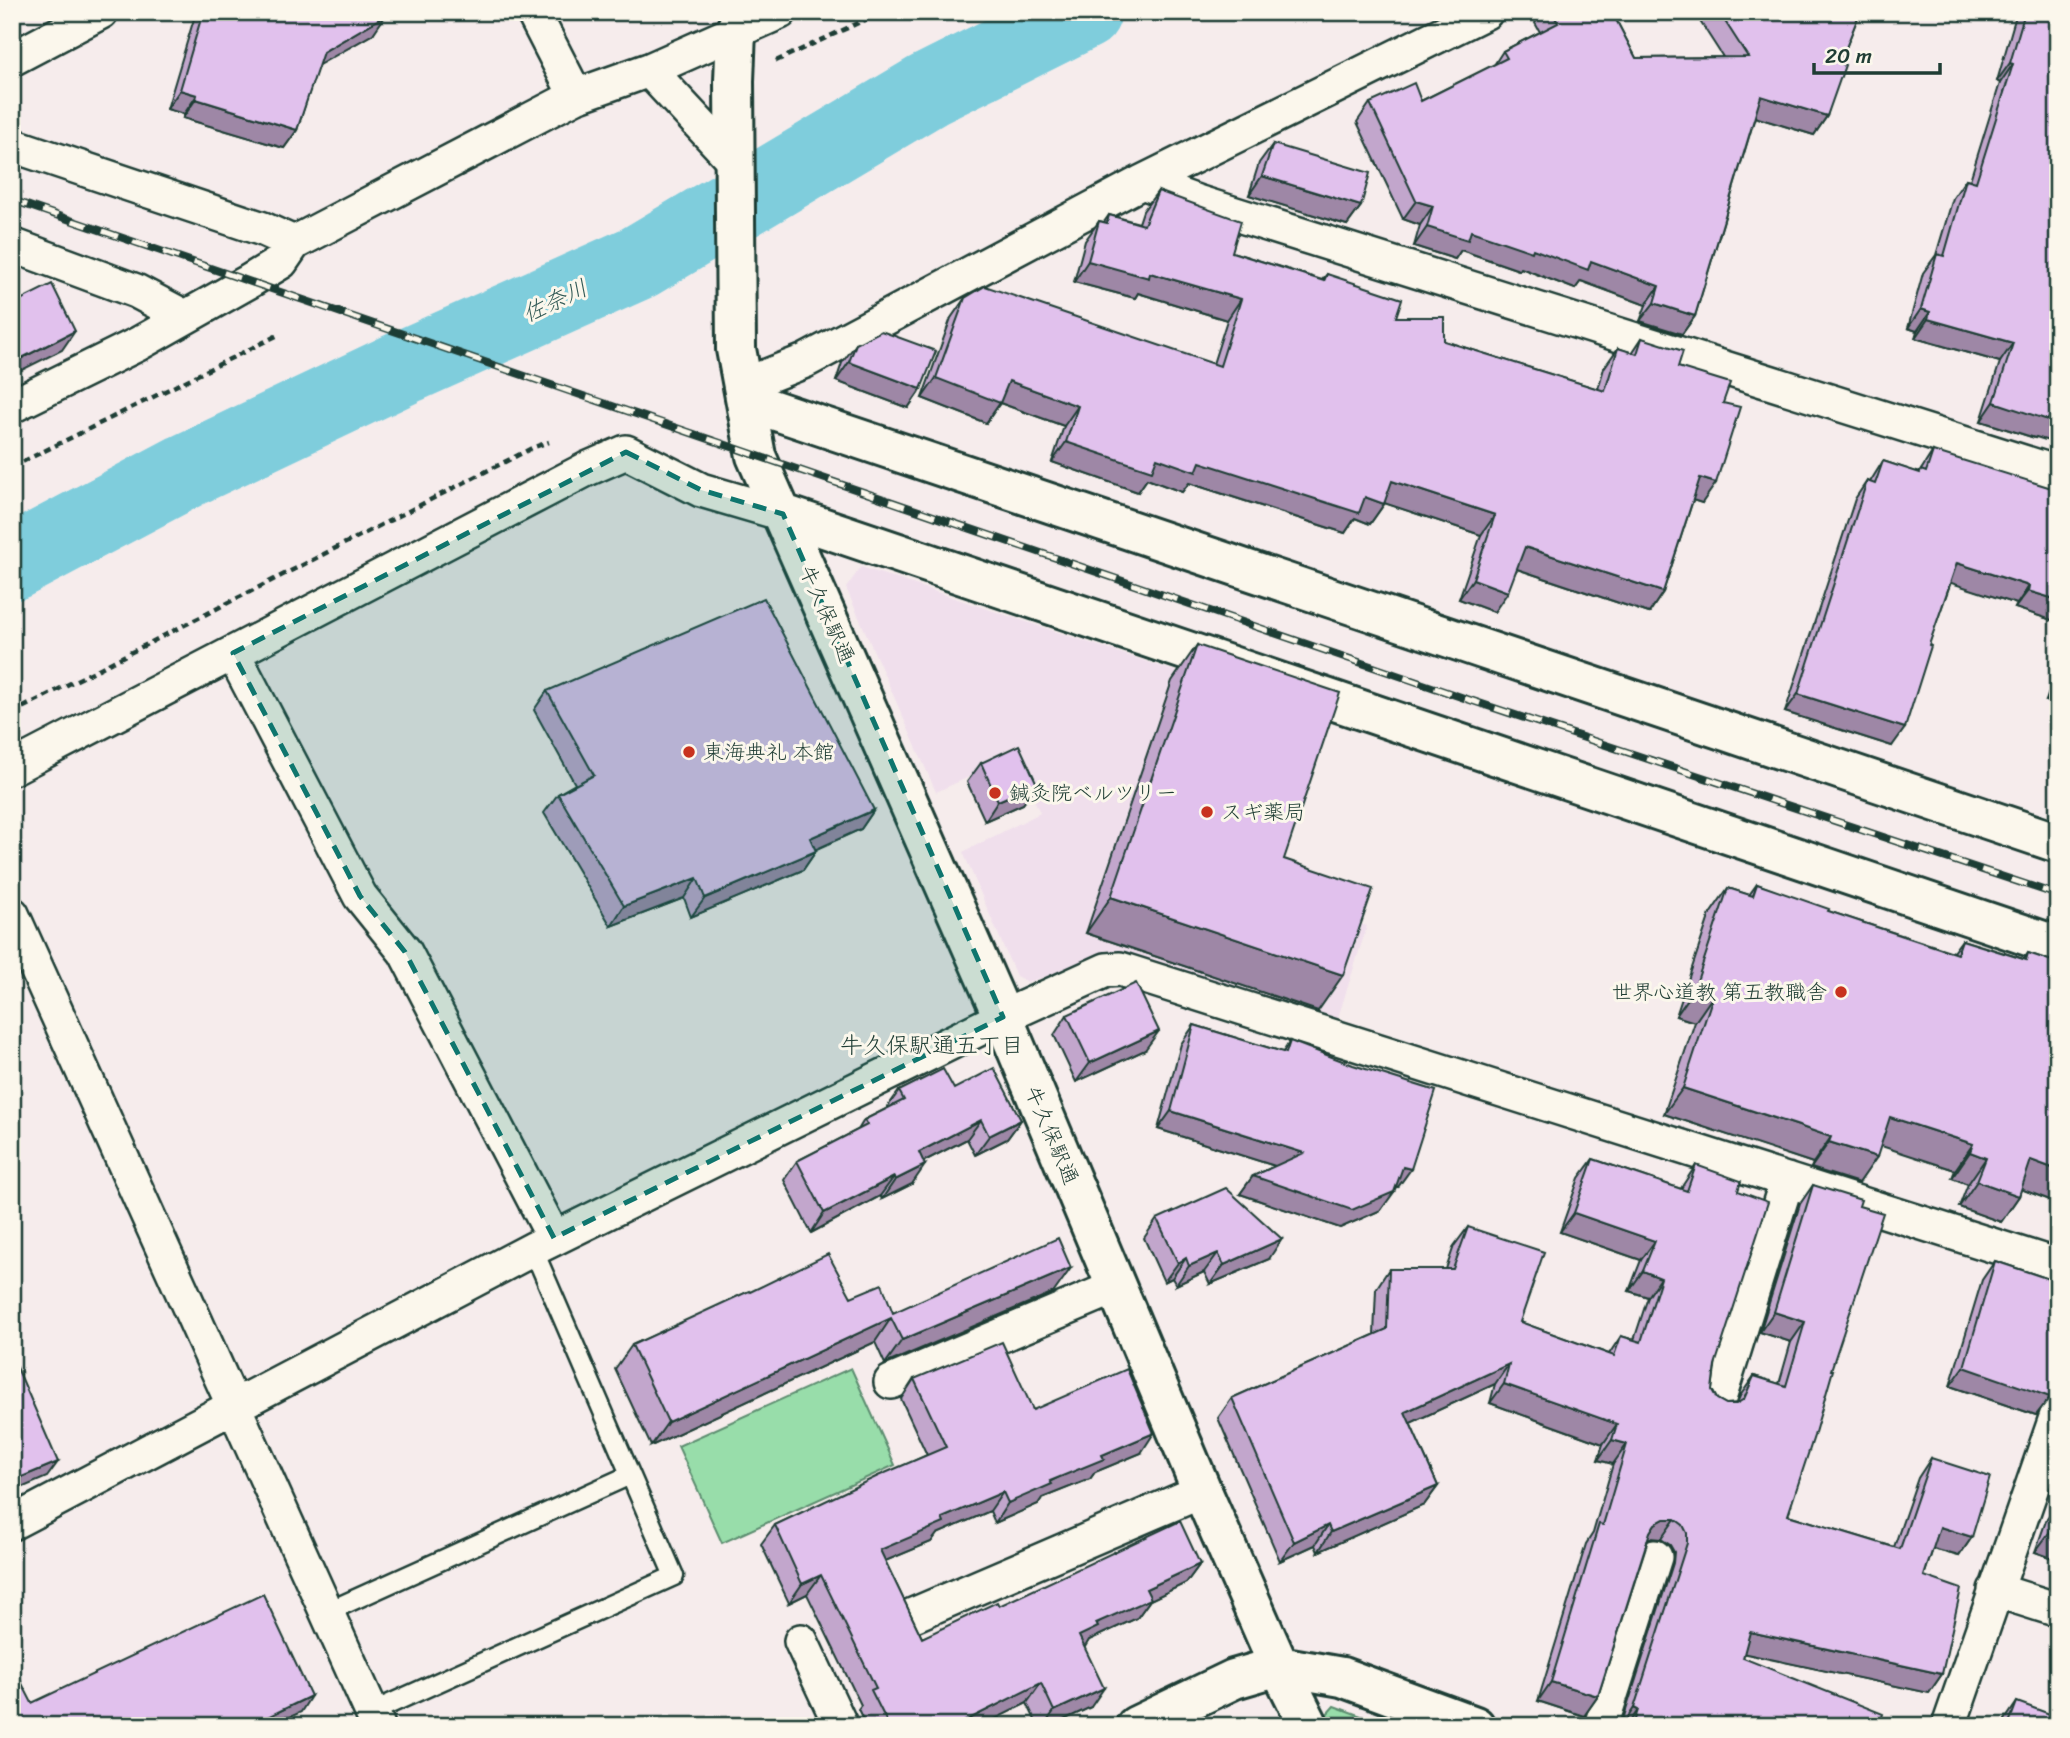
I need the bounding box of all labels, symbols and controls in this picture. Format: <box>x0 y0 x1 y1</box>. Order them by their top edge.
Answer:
scale bar <box>1814 32 1940 76</box>
text: 20 m <box>1825 37 1872 75</box>
water label: 佐奈川 <box>515 268 595 334</box>
street label: 牛久保駅通 <box>788 558 866 670</box>
place label: 東海典礼 本館 <box>703 733 834 771</box>
marker: 東海典礼 本館 <box>681 744 697 760</box>
place label: 鍼灸院ベルツリー <box>1009 774 1177 812</box>
marker: 鍼灸院ベルツリー <box>987 785 1003 801</box>
place label: スギ薬局 <box>1221 793 1305 831</box>
marker: スギ薬局 <box>1199 804 1215 820</box>
place label: 世界心道教 第五教職舎 <box>1612 973 1827 1011</box>
marker: 世界心道教 第五教職舎 <box>1833 984 1849 1000</box>
district label: 牛久保駅通五丁目 <box>840 1025 1024 1066</box>
street label: 牛久保駅通 <box>1014 1079 1090 1191</box>

